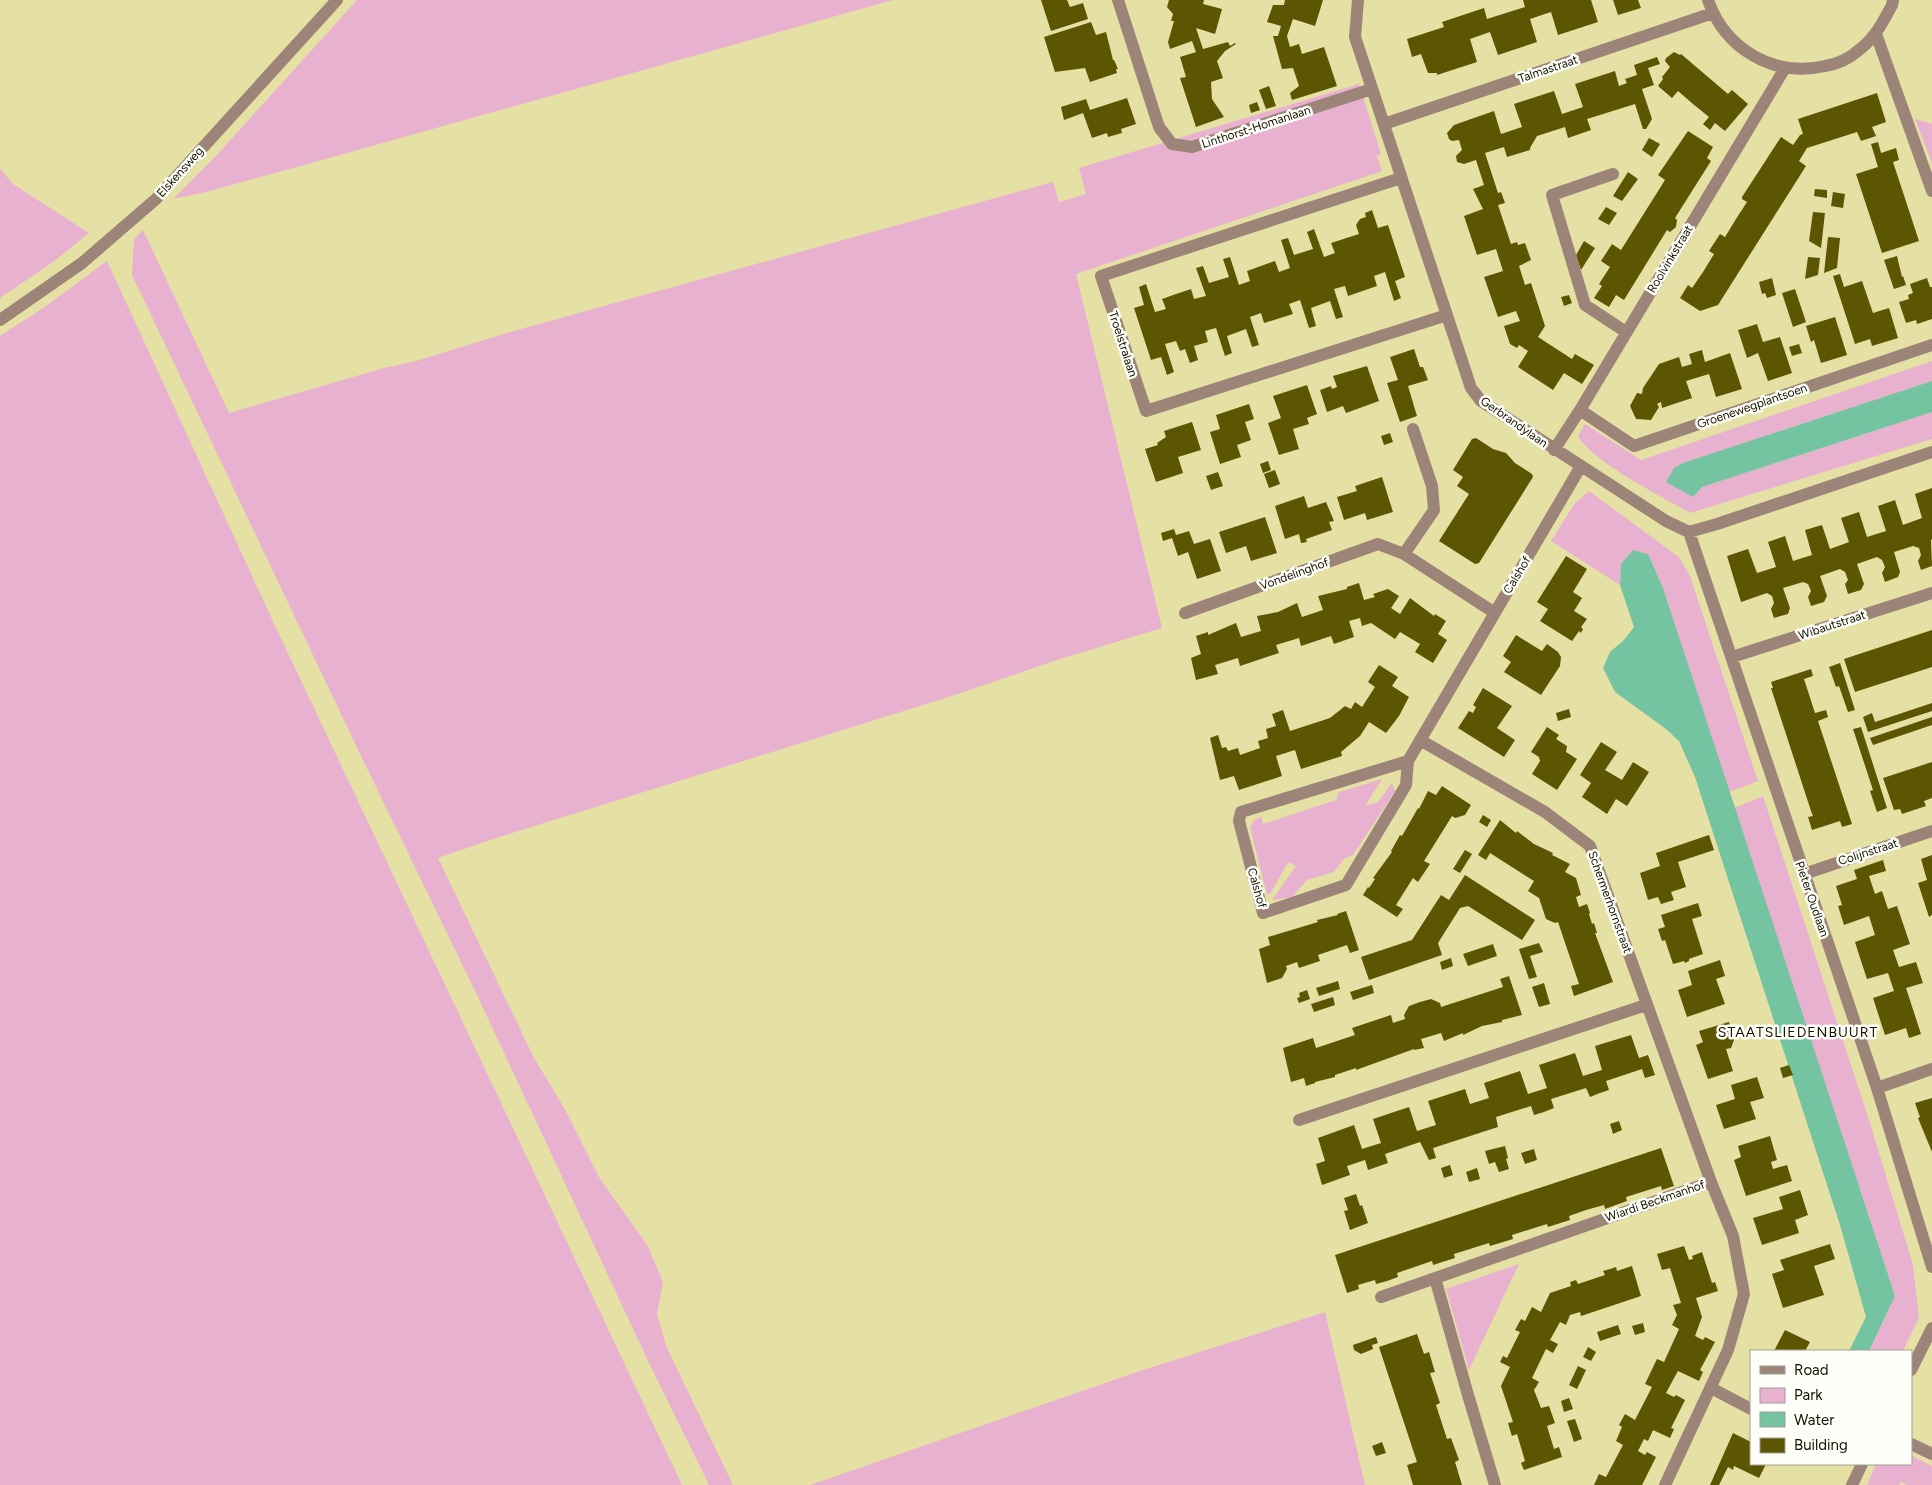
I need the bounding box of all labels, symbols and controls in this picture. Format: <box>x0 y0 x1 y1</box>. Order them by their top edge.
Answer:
street label: Talmastraat <box>1516 52 1580 86</box>
street label: Linthorst-Homanlaan <box>1200 103 1313 151</box>
street label: Elskensweg <box>154 144 206 200</box>
street label: Roolvinkstraat <box>1644 222 1696 295</box>
street label: Troelstralaan <box>1106 309 1140 379</box>
street label: Groenewegplantsoen <box>1695 380 1809 431</box>
street label: Gerbrandylaan <box>1478 394 1550 450</box>
street label: Calshof <box>1500 553 1534 596</box>
street label: Vondelinghof <box>1258 555 1331 593</box>
street label: Wibautstraat <box>1797 607 1868 642</box>
street label: Colijnstraat <box>1836 836 1900 868</box>
street label: Schermerhornstraat <box>1585 849 1635 955</box>
street label: Pieter Oudlaan <box>1793 859 1832 939</box>
street label: Calshof <box>1245 866 1270 910</box>
district label: STAATSLIEDENBUURT <box>1718 1024 1878 1041</box>
street label: Wiardi Beckmanhof <box>1603 1177 1707 1225</box>
legend <box>1750 1350 1912 1465</box>
text: Road <box>1794 1361 1829 1379</box>
text: Park <box>1794 1386 1823 1404</box>
text: Water <box>1794 1411 1834 1429</box>
text: Building <box>1794 1436 1848 1454</box>

